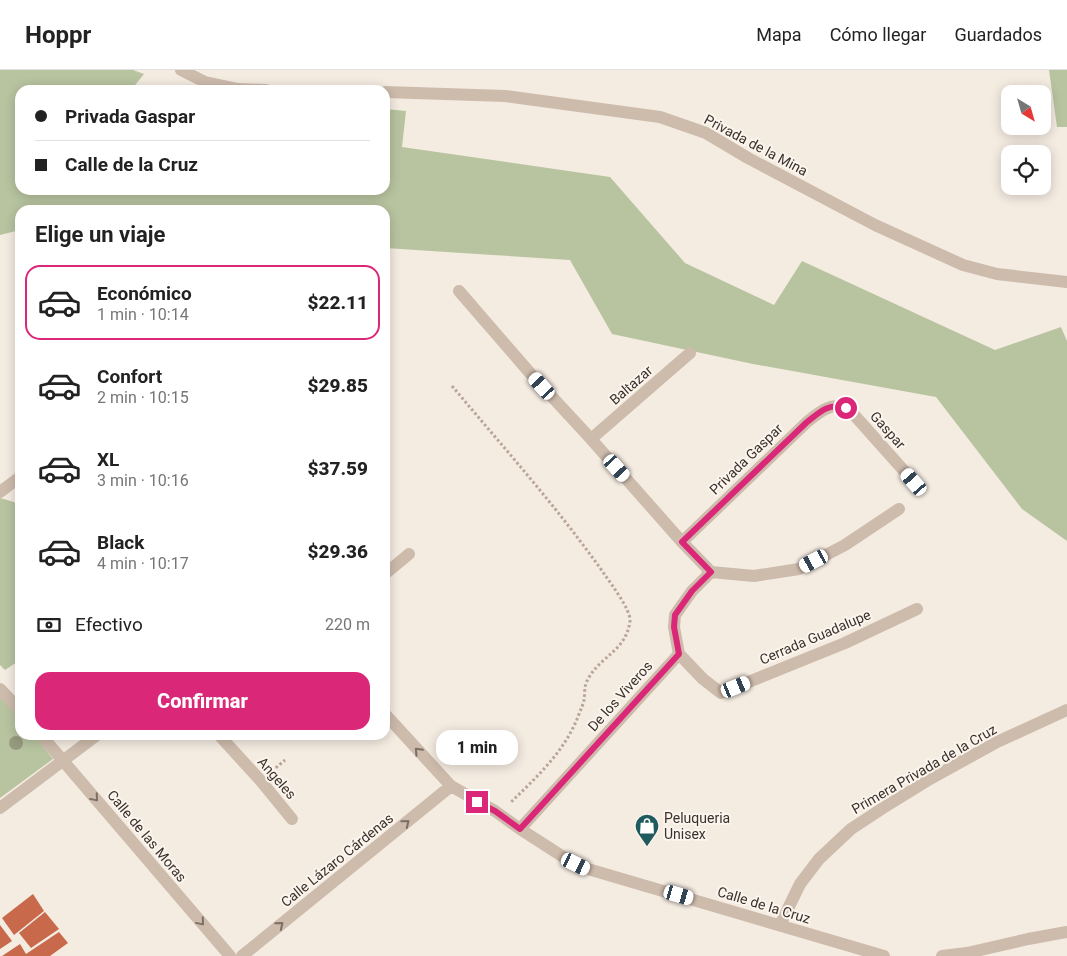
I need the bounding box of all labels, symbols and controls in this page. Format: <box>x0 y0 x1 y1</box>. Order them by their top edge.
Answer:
text: Hoppr <box>25 21 91 49</box>
text: Mapa <box>756 24 802 45</box>
text: Cómo llegar <box>830 24 926 45</box>
text: Guardados <box>954 24 1042 45</box>
north arrow <box>1001 85 1051 135</box>
map controls <box>1001 85 1051 195</box>
text: Privada Gaspar <box>65 105 195 128</box>
street label: Privada de la Mina <box>702 111 810 179</box>
button: locate <box>1001 145 1051 195</box>
text: Calle de la Cruz <box>65 153 198 176</box>
text: Elige un viaje <box>35 222 165 247</box>
icon: car <box>37 280 82 325</box>
text: Económico <box>97 282 192 305</box>
text: $22.11 <box>308 291 368 314</box>
text: 1 min · 10:14 <box>97 305 189 324</box>
street label: Baltazar <box>606 362 656 408</box>
icon: car <box>37 363 82 408</box>
text: Confort <box>97 365 162 388</box>
car <box>526 370 557 402</box>
text: $29.85 <box>308 374 368 397</box>
text: 2 min · 10:15 <box>97 388 189 407</box>
route start <box>835 397 857 419</box>
street label: Gaspar <box>867 408 909 452</box>
street label: Privada Gaspar <box>706 420 786 498</box>
icon: car <box>37 446 82 491</box>
text: XL <box>97 448 119 471</box>
car <box>601 452 632 484</box>
text: $37.59 <box>308 457 368 480</box>
car <box>898 466 929 498</box>
text: 3 min · 10:16 <box>97 471 189 490</box>
icon: car <box>37 529 82 574</box>
text: Black <box>97 531 144 554</box>
text: $29.36 <box>308 540 368 563</box>
car <box>797 547 830 575</box>
text: 4 min · 10:17 <box>97 554 189 573</box>
street label: Cerrada Guadalupe <box>757 606 873 668</box>
icon: cash <box>35 611 63 639</box>
text: Efectivo <box>75 613 143 636</box>
text: 220 m <box>325 615 370 634</box>
street label: De los Viveros <box>584 658 656 734</box>
button: Confirmar <box>35 672 370 730</box>
car <box>719 674 752 700</box>
street label: Primera Privada de la Cruz <box>849 721 999 817</box>
callout: 1 min <box>436 730 518 764</box>
text: 1 min <box>457 738 497 757</box>
one-way arrow <box>415 747 424 756</box>
street label: Angeles <box>254 754 300 802</box>
street label: Calle de las Moras <box>104 787 190 885</box>
route end <box>466 791 488 813</box>
one-way arrow <box>90 792 98 801</box>
street label: Calle Lázaro Cárdenas <box>278 810 396 910</box>
place label: Peluqueria Unisex <box>664 810 730 842</box>
shop icon: Peluqueria Unisex <box>634 813 660 847</box>
one-way arrow <box>400 820 409 828</box>
car <box>559 851 592 877</box>
street label: Calle de la Cruz <box>716 883 812 927</box>
car <box>662 884 695 906</box>
one-way arrow <box>195 916 204 925</box>
one-way arrow <box>274 923 283 931</box>

